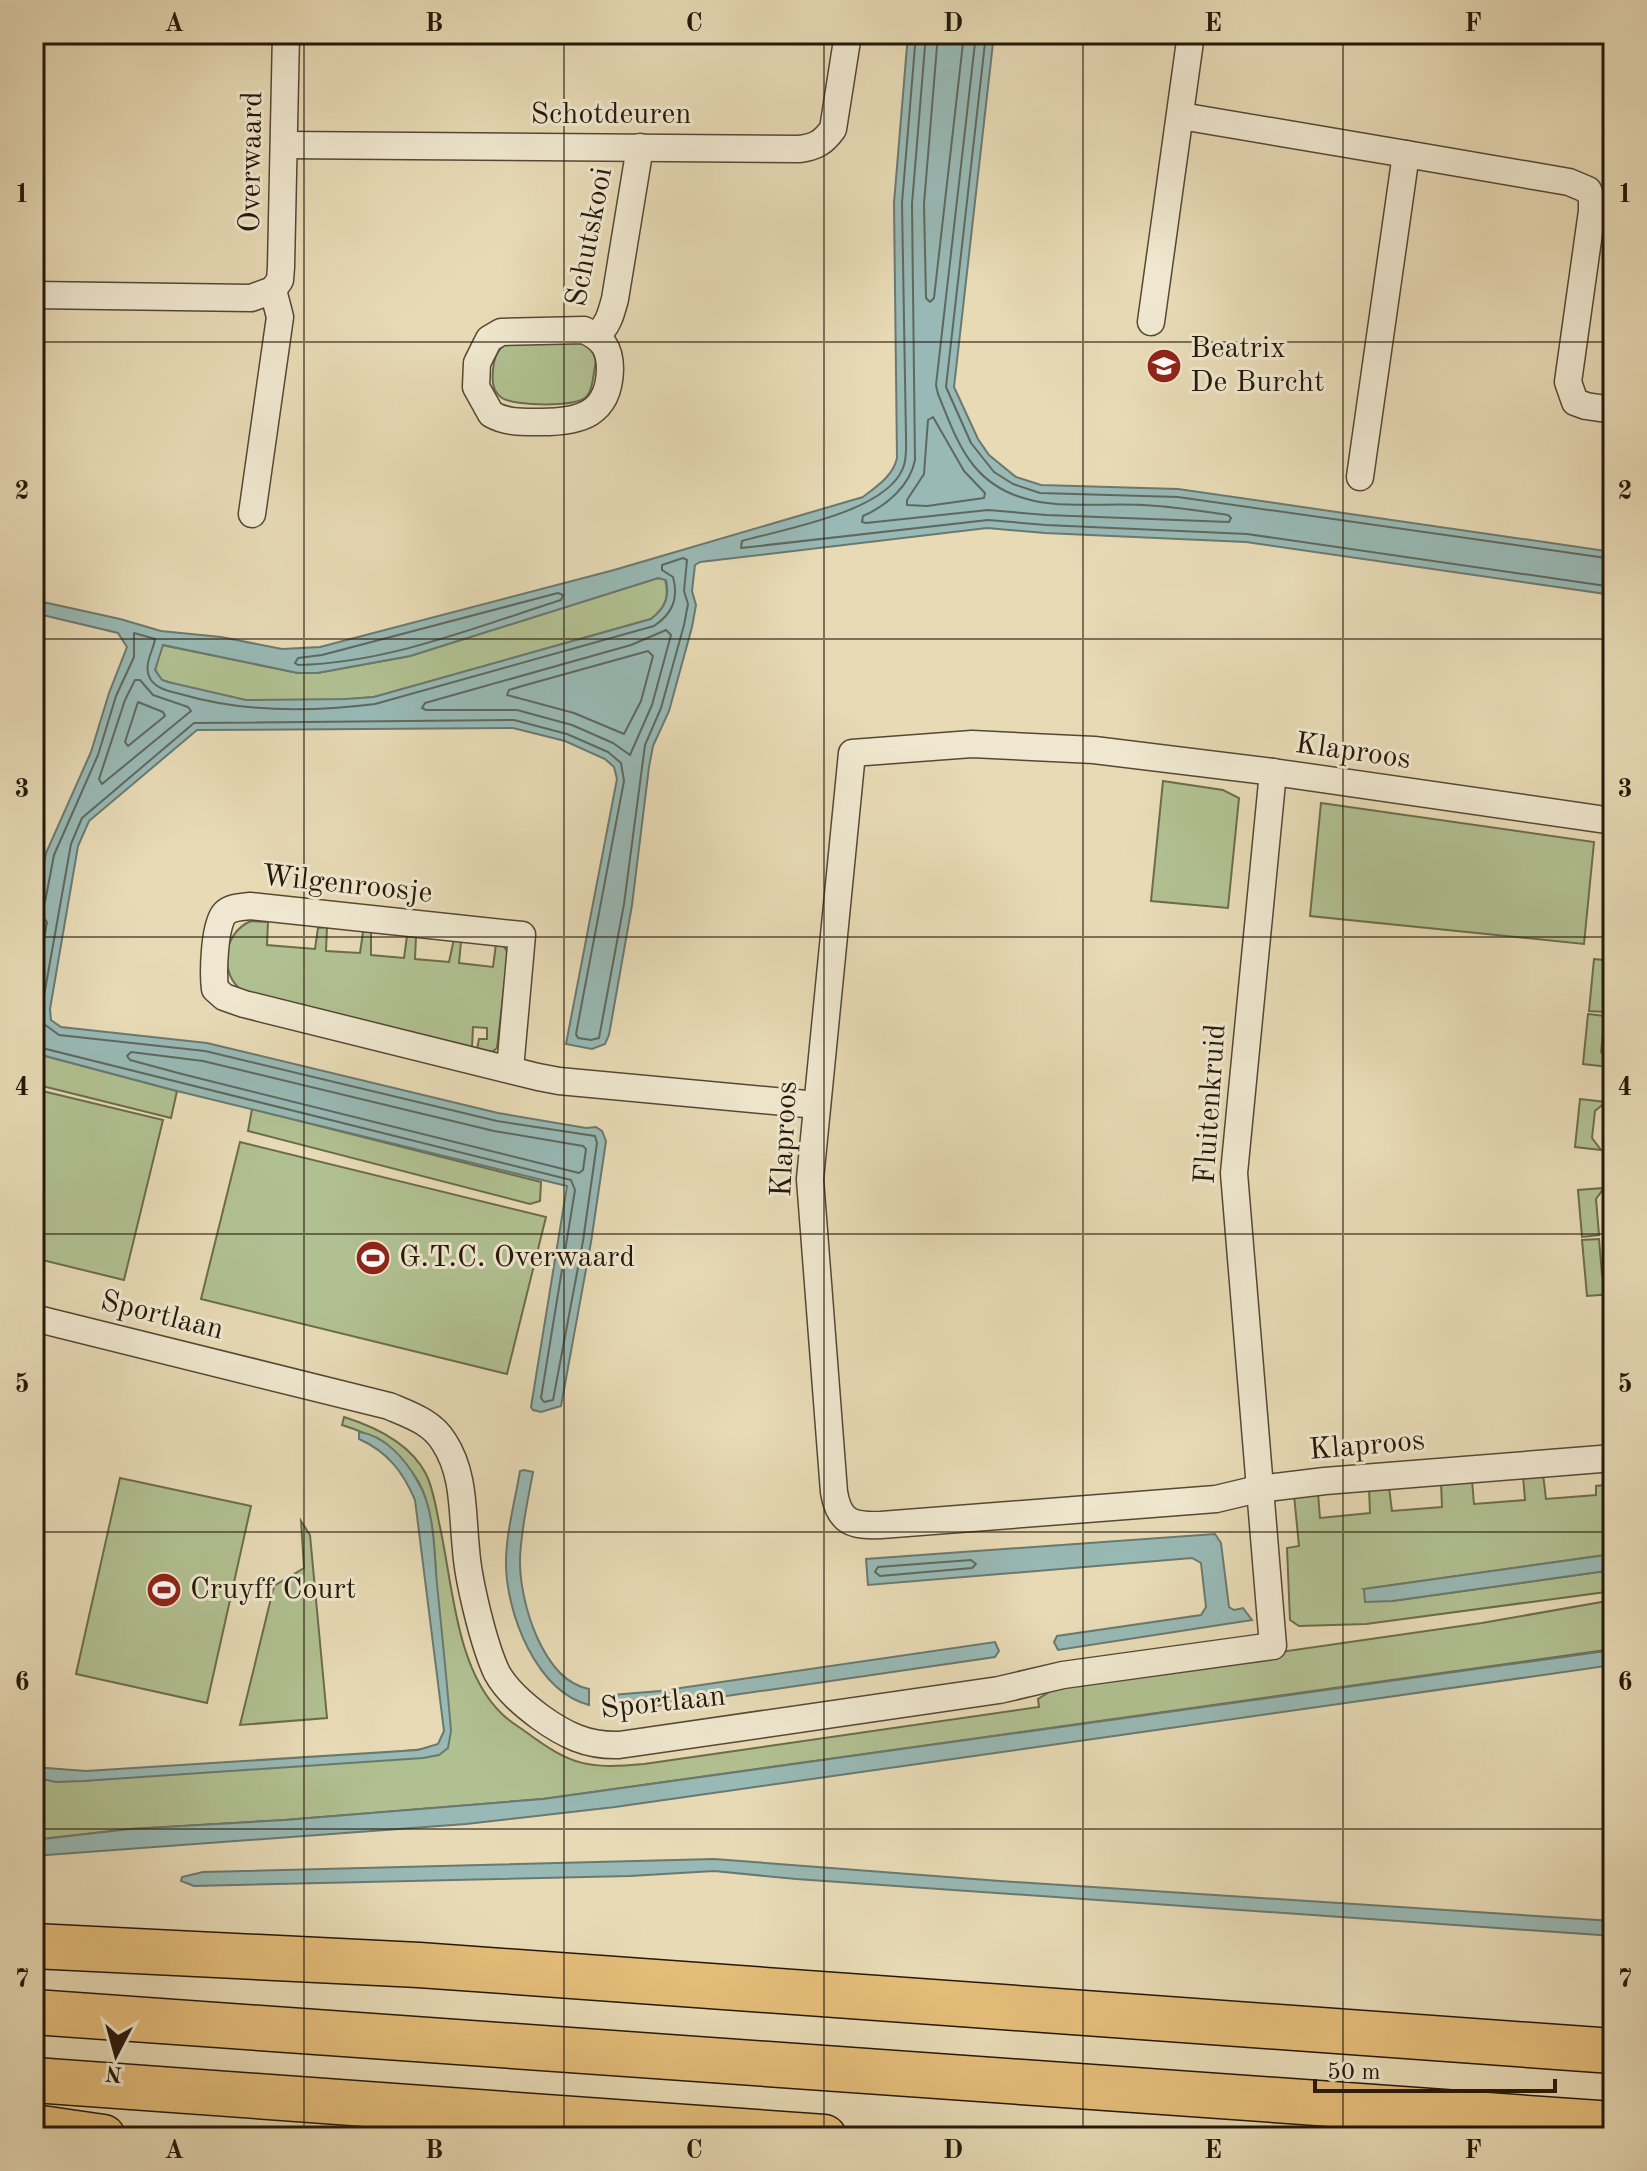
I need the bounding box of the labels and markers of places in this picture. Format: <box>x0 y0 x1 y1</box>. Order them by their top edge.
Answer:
place label: Beatrix De Burcht <box>1190 334 1325 398</box>
school or university icon: Beatrix De Burcht <box>1145 347 1183 385</box>
sports icon: G.T.C. Overwaard <box>354 1239 392 1277</box>
place label: G.T.C. Overwaard <box>399 1243 635 1273</box>
sports icon: Cruyff Court <box>145 1571 183 1609</box>
place label: Cruyff Court <box>190 1575 356 1605</box>

